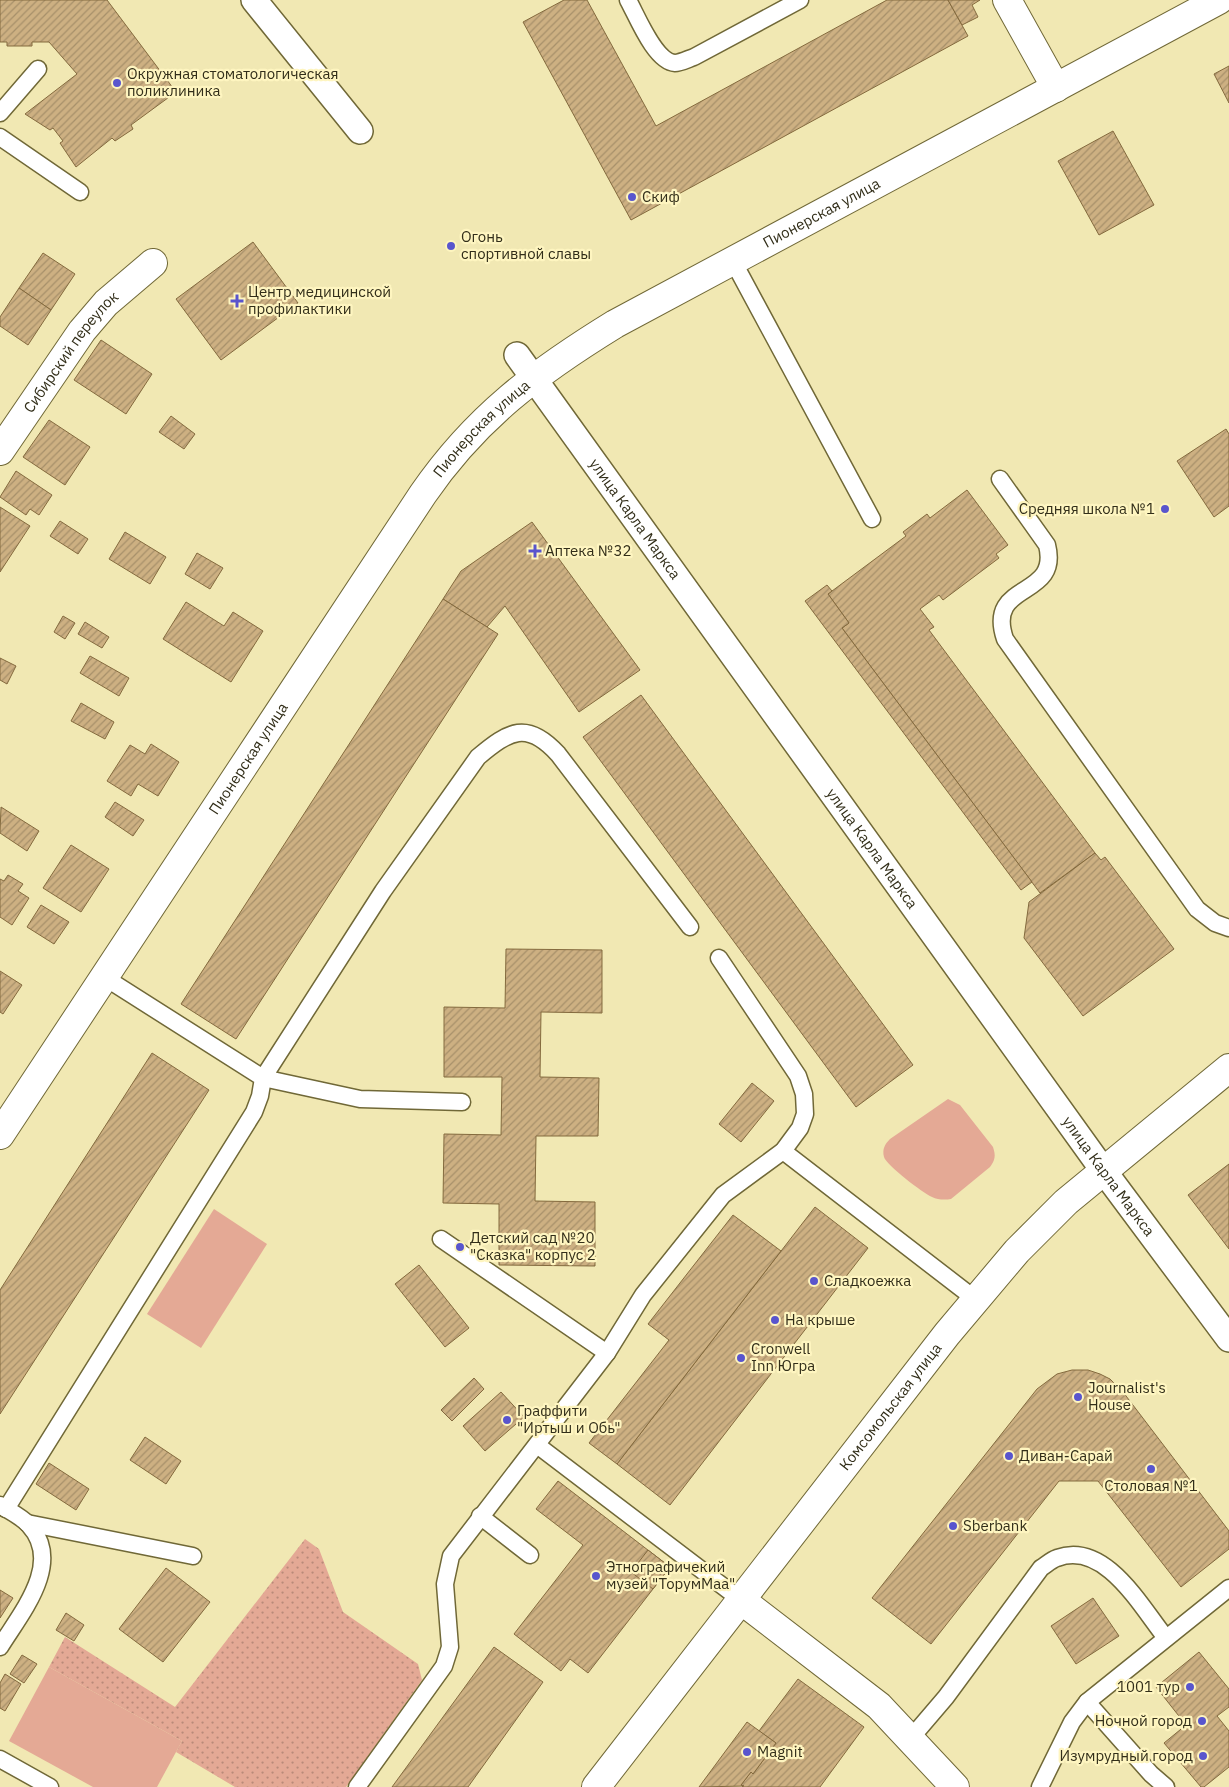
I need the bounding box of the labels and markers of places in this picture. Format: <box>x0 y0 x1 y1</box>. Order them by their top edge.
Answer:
place label: Окружная стоматологическая поликлиника <box>127 64 338 100</box>
marker: Окружная стоматологическая поликлиника <box>111 77 123 89</box>
place label: Скиф <box>642 187 680 206</box>
marker: Скиф <box>626 191 638 203</box>
place label: Огонь спортивной славы <box>461 227 591 263</box>
marker: Огонь спортивной славы <box>445 240 457 252</box>
place label: Центр медицинской профилактики <box>248 282 391 318</box>
marker: Центр медицинской профилактики <box>230 294 244 308</box>
place label: Средняя школа №1 <box>1019 499 1155 518</box>
marker: Средняя школа №1 <box>1159 503 1171 515</box>
place label: Аптека №32 <box>545 541 631 560</box>
marker: Аптека №32 <box>529 545 541 557</box>
place label: Детский сад №20 "Сказка" корпус 2 <box>470 1228 596 1264</box>
marker: Детский сад №20 "Сказка" корпус 2 <box>454 1241 466 1253</box>
place label: Сладкоежка <box>824 1271 911 1290</box>
marker: Сладкоежка <box>808 1275 820 1287</box>
place label: На крыше <box>785 1310 855 1329</box>
marker: На крыше <box>769 1314 781 1326</box>
place label: Cronwell Inn Югра <box>751 1339 815 1375</box>
marker: Cronwell Inn Югра <box>735 1352 747 1364</box>
place label: Journalist's House <box>1088 1378 1166 1414</box>
marker: Journalist's House <box>1072 1391 1084 1403</box>
place label: Граффити "Иртыш и Обь" <box>517 1401 620 1437</box>
marker: Граффити "Иртыш и Обь" <box>501 1414 513 1426</box>
place label: Диван-Сарай <box>1019 1446 1113 1465</box>
marker: Диван-Сарай <box>1003 1450 1015 1462</box>
marker: Столовая №1 <box>1145 1463 1157 1475</box>
place label: Столовая №1 <box>1104 1476 1198 1495</box>
place label: Sberbank <box>963 1516 1027 1535</box>
marker: Sberbank <box>947 1520 959 1532</box>
place label: Этнографичекий музей "ТорумМаа" <box>606 1557 735 1593</box>
marker: Этнографичекий музей "ТорумМаа" <box>590 1570 602 1582</box>
place label: 1001 тур <box>1117 1677 1180 1696</box>
marker: 1001 тур <box>1184 1681 1196 1693</box>
place label: Ночной город <box>1095 1711 1192 1730</box>
marker: Ночной город <box>1196 1715 1208 1727</box>
place label: Magnit <box>757 1742 803 1761</box>
marker: Magnit <box>741 1746 753 1758</box>
place label: Изумрудный город <box>1060 1746 1193 1765</box>
marker: Изумрудный город <box>1197 1750 1209 1762</box>

